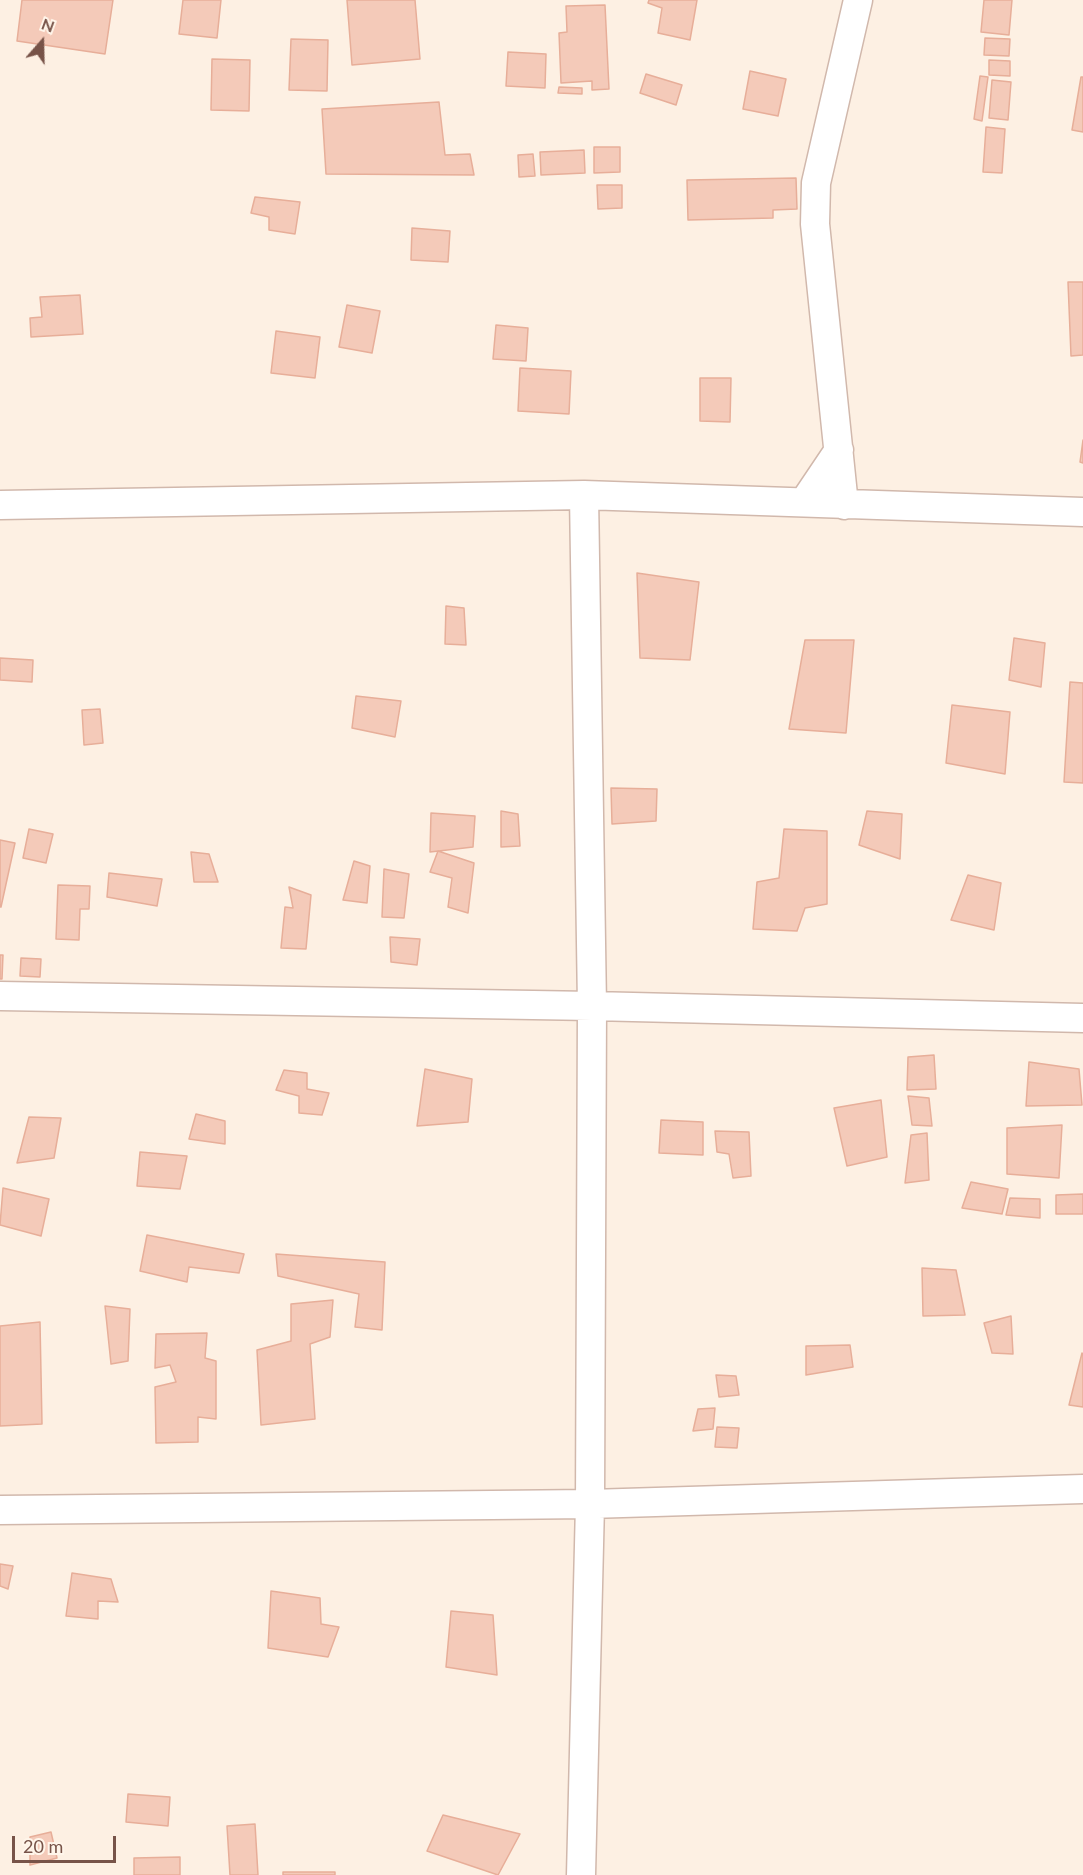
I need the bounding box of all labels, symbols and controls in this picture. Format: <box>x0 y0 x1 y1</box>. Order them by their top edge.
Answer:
north arrow <box>12 12 72 72</box>
text: N <box>39 14 57 36</box>
scale bar <box>15 1824 118 1862</box>
text: 20 m <box>23 1835 63 1857</box>

